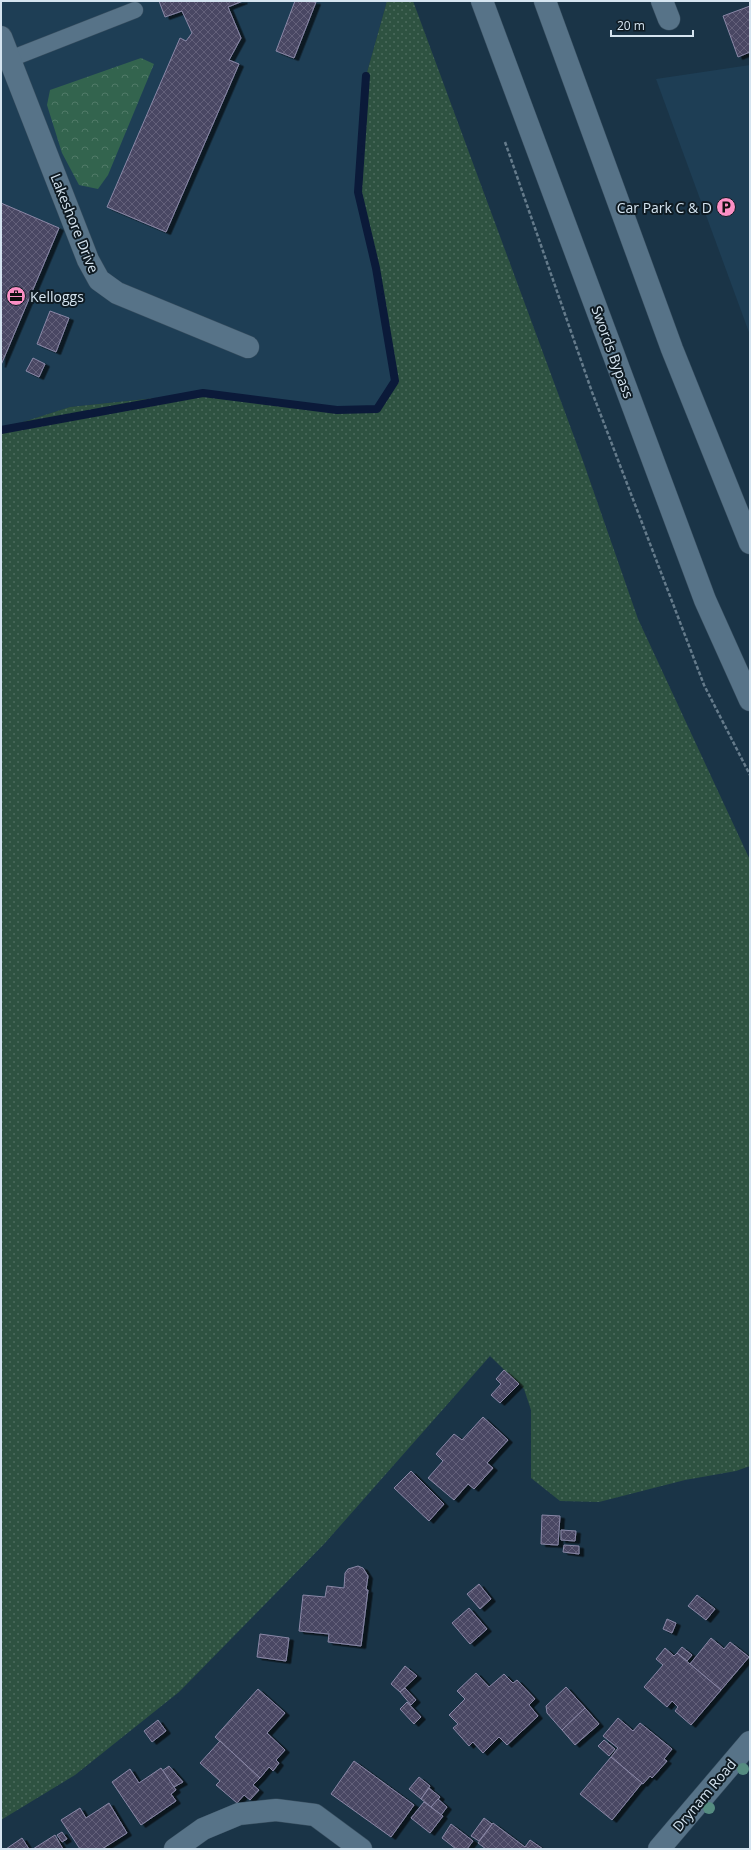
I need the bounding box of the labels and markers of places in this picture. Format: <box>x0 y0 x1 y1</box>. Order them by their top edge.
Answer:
parking icon: Car Park C & D <box>715 196 737 218</box>
place label: Car Park C & D <box>617 198 712 217</box>
office icon: Kelloggs <box>5 285 27 307</box>
place label: Kelloggs <box>30 287 84 306</box>

